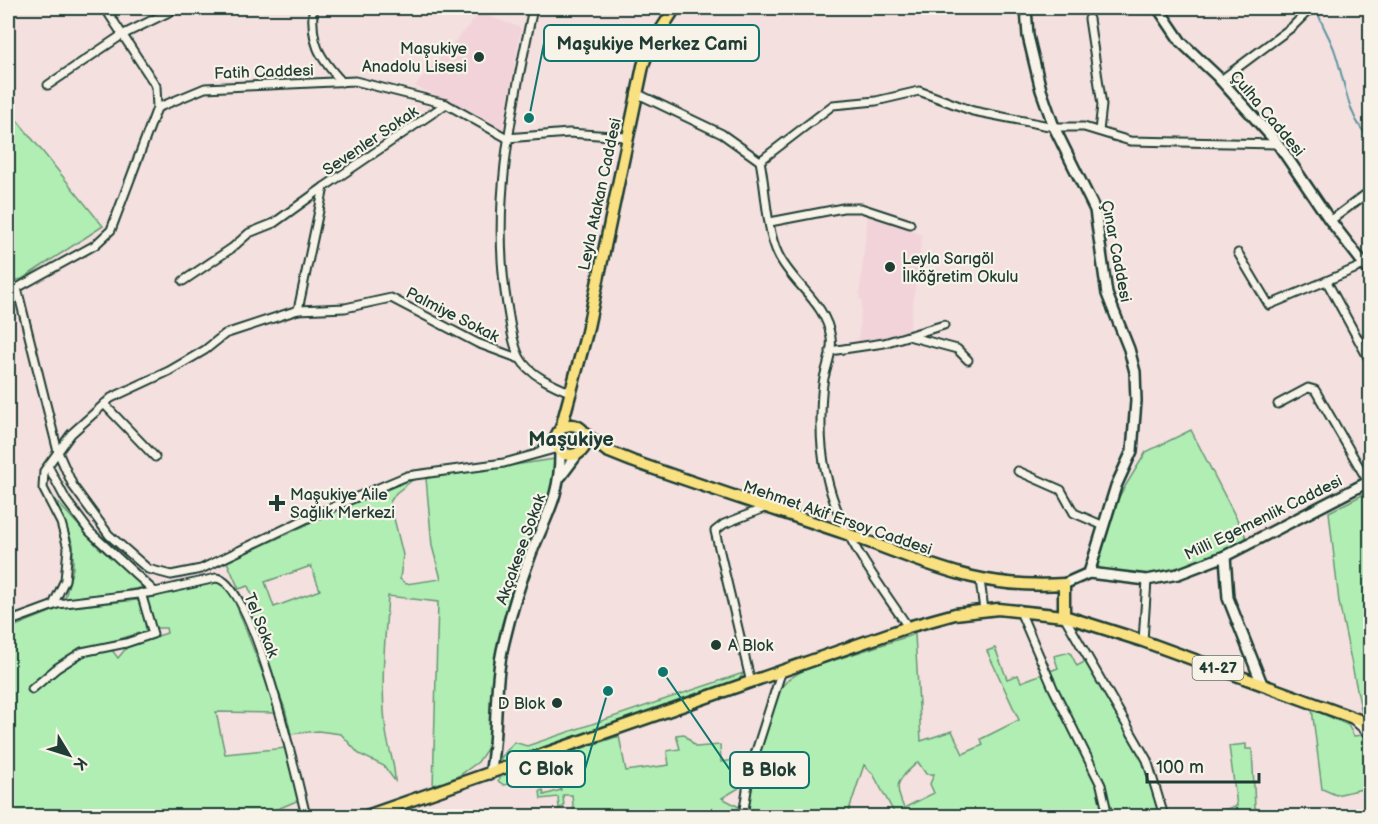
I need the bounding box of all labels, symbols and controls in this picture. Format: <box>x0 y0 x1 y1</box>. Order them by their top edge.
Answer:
callout: Maşukiye Merkez Cami <box>544 25 759 61</box>
text: Maşukiye Merkez Cami <box>557 34 747 55</box>
place label: Maşukiye Anadolu Lisesi <box>362 40 468 77</box>
marker: Maşukiye Anadolu Lisesi <box>472 50 486 64</box>
street label: Fatih Caddesi <box>214 61 314 84</box>
street label: Çulha Caddesi <box>1226 67 1308 161</box>
street label: Sevenler Sokak <box>319 102 422 180</box>
street label: Leyla Atakan Caddesi <box>575 116 626 272</box>
street label: Çınar Caddesi <box>1096 199 1135 304</box>
place label: Leyla Sarıgöl İlköğretim Okulu <box>902 250 1018 287</box>
marker: Leyla Sarıgöl İlköğretim Okulu <box>883 260 897 274</box>
street label: Palmiye Sokak <box>403 284 502 347</box>
district label: Maşukiye <box>528 428 614 452</box>
street label: Milli Egemenlik Caddesi <box>1182 472 1346 565</box>
street label: Mehmet Akif Ersoy Caddesi <box>741 477 934 560</box>
place label: Maşukiye Aile Sağlık Merkezi <box>290 486 395 523</box>
street label: Akçakese Sokak <box>493 491 550 608</box>
marker: Maşukiye Aile Sağlık Merkezi <box>268 494 286 512</box>
street label: Tel Sokak <box>239 590 282 661</box>
place label: A Blok <box>728 637 774 656</box>
marker: A Blok <box>709 638 723 652</box>
road number: 41-27 <box>1192 656 1244 680</box>
place label: D Blok <box>498 695 545 714</box>
marker: D Blok <box>550 696 564 710</box>
north arrow <box>39 725 99 785</box>
scale bar <box>1147 746 1260 784</box>
callout: C Blok <box>507 751 585 787</box>
callout: B Blok <box>730 752 809 788</box>
text: K <box>69 753 90 774</box>
text: 100 m <box>1156 757 1204 778</box>
text: C Blok <box>519 759 574 780</box>
text: B Blok <box>742 760 797 781</box>

